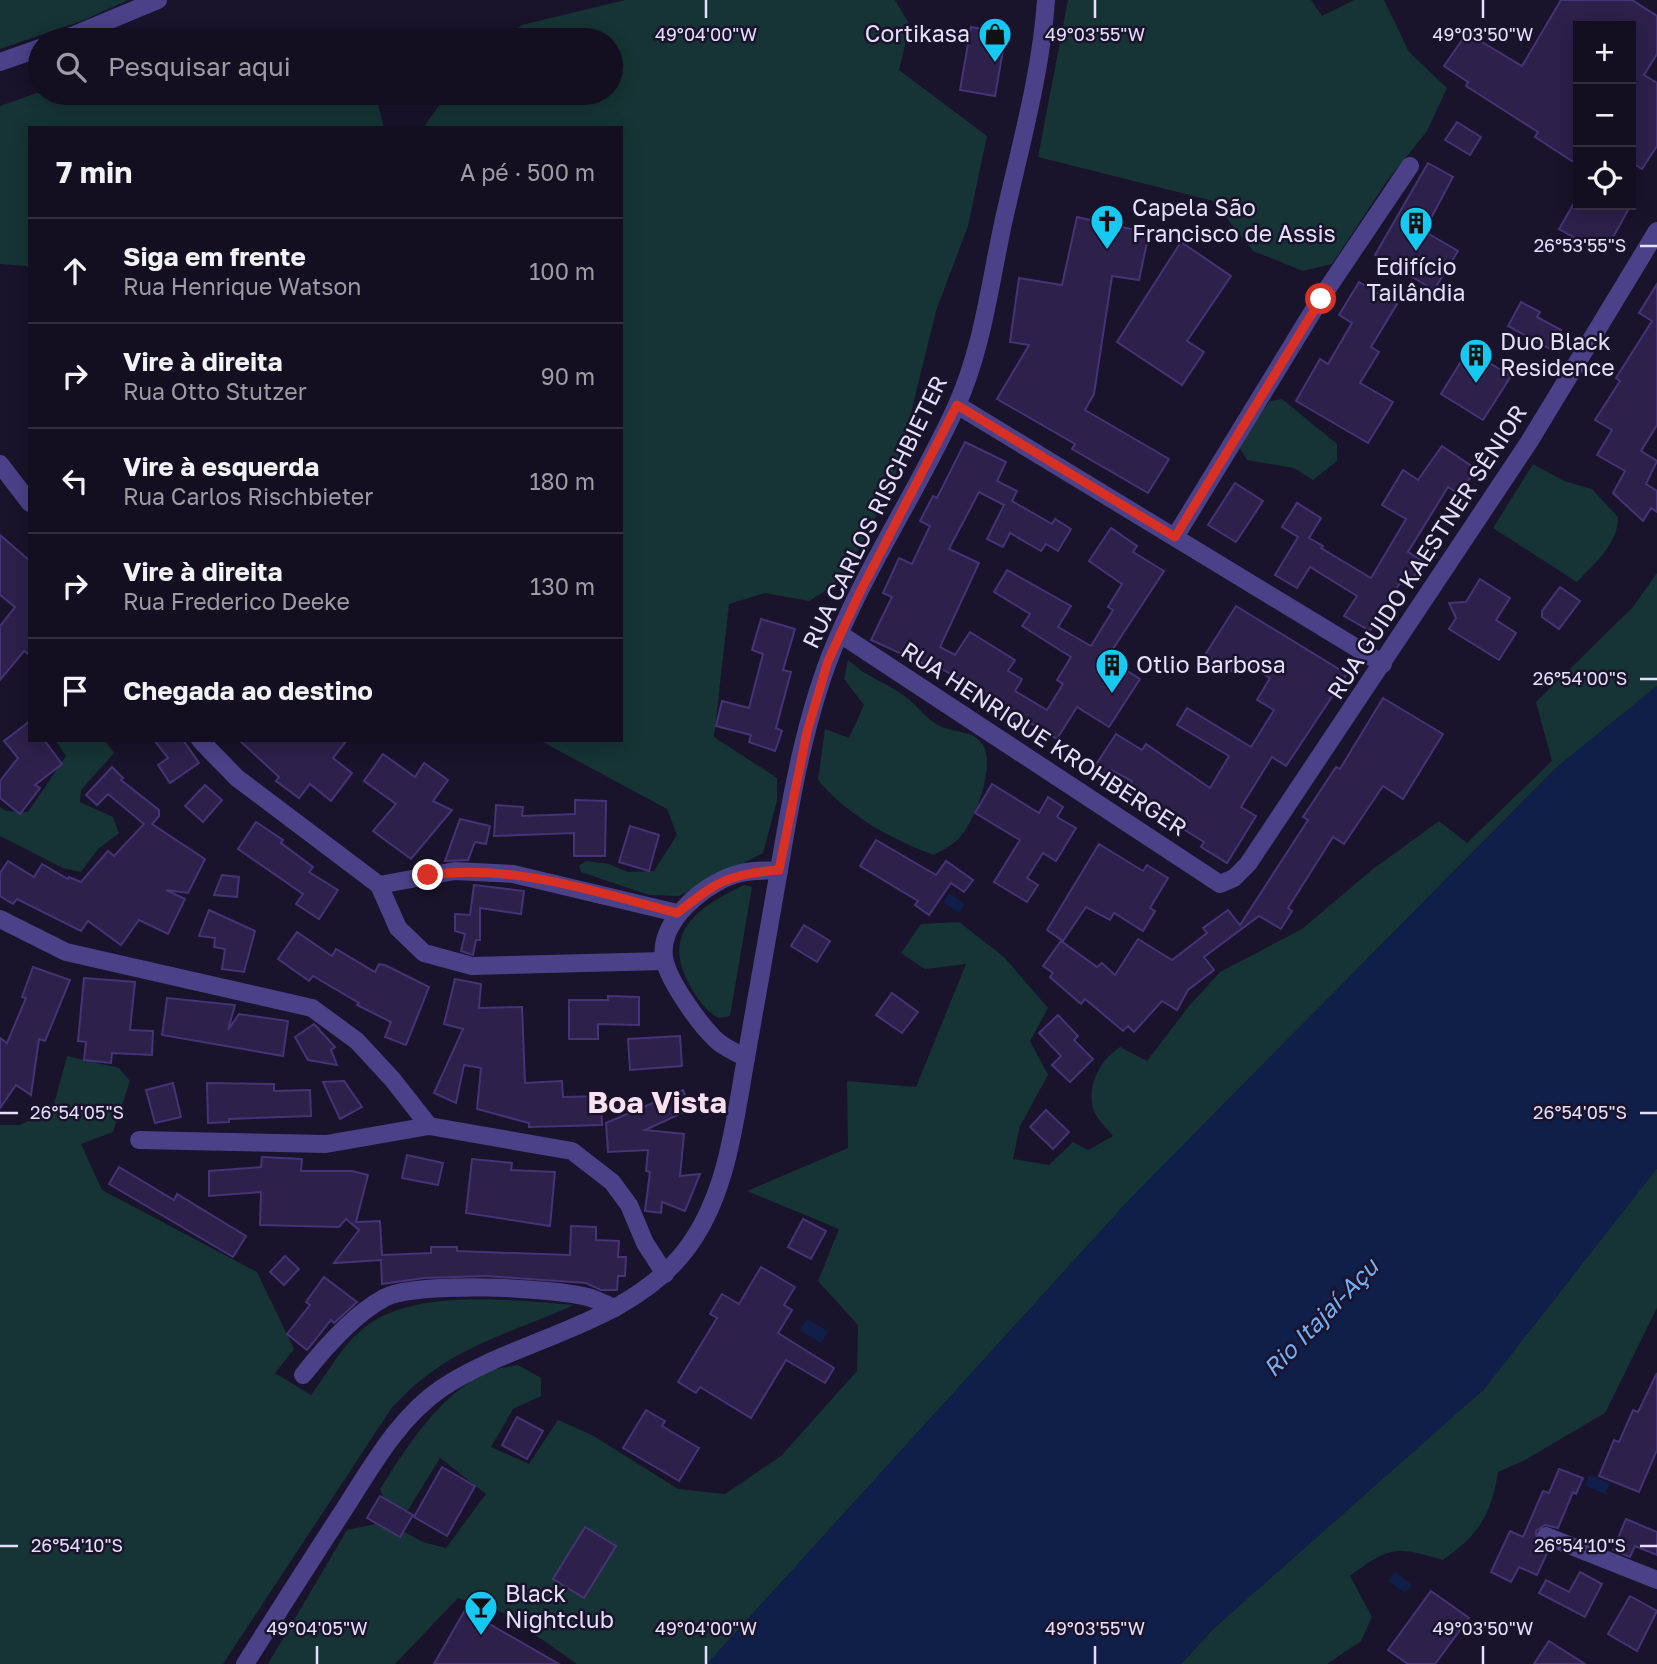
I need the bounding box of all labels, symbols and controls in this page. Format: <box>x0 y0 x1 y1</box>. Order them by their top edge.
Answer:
shop icon: Cortikasa <box>976 15 1014 64</box>
place label: Cortikasa <box>865 19 970 47</box>
map controls <box>1573 21 1636 210</box>
button: + <box>1573 21 1636 84</box>
text: 49°04'00"W <box>655 23 757 45</box>
text: 49°03'55"W <box>1045 23 1145 45</box>
text: 49°03'50"W <box>1433 23 1533 45</box>
search box <box>28 28 623 105</box>
icon: search <box>52 48 90 86</box>
text: Pesquisar aqui <box>108 51 291 82</box>
button: − <box>1573 84 1636 147</box>
button: locate <box>1573 147 1636 210</box>
text: 7 min <box>56 154 132 190</box>
text: A pé · 500 m <box>460 158 595 186</box>
place label: Capela São Francisco de Assis <box>1132 193 1336 247</box>
church icon: Capela São Francisco de Assis <box>1088 202 1126 251</box>
building icon: Edifício Tailândia <box>1397 204 1435 253</box>
text: 26°53'55"S <box>1534 234 1626 256</box>
text: Siga em frente <box>123 241 306 272</box>
icon: ahead <box>56 252 94 290</box>
place label: Edifício Tailândia <box>1366 252 1466 306</box>
text: 100 m <box>529 257 595 285</box>
text: Rua Henrique Watson <box>123 272 361 300</box>
route start <box>1305 283 1336 314</box>
place label: Duo Black Residence <box>1500 327 1615 381</box>
building icon: Duo Black Residence <box>1457 336 1495 385</box>
text: Vire à direita <box>123 346 283 377</box>
icon: right <box>56 357 94 395</box>
text: 90 m <box>541 362 595 390</box>
street label: RUA CARLOS RISCHBIETER <box>796 371 952 653</box>
text: Rua Otto Stutzer <box>123 377 307 405</box>
street label: RUA GUIDO KAESTNER SÊNIOR <box>1320 399 1532 704</box>
text: Vire à esquerda <box>123 451 319 482</box>
icon: left <box>56 462 94 500</box>
text: 180 m <box>529 467 595 495</box>
text: Rua Carlos Rischbieter <box>123 482 373 510</box>
text: Vire à direita <box>123 556 283 587</box>
icon: right <box>56 567 94 605</box>
text: 130 m <box>530 572 595 600</box>
text: Rua Frederico Deeke <box>123 587 350 615</box>
street label: RUA HENRIQUE KROHBERGER <box>896 635 1193 841</box>
building icon: Otlio Barbosa <box>1093 646 1131 695</box>
place label: Otlio Barbosa <box>1136 650 1286 678</box>
text: 26°54'00"S <box>1533 667 1627 689</box>
icon: arrive <box>56 672 94 710</box>
text: Chegada ao destino <box>123 675 373 706</box>
route end <box>412 859 443 890</box>
district label: Boa Vista <box>587 1084 727 1120</box>
text: 26°54'05"S <box>30 1101 124 1123</box>
text: 26°54'05"S <box>1533 1101 1627 1123</box>
water label: Rio Itajaí-Açu <box>1256 1251 1385 1383</box>
text: 26°54'10"S <box>31 1534 123 1556</box>
text: 26°54'10"S <box>1534 1534 1626 1556</box>
place label: Black Nightclub <box>505 1579 614 1633</box>
bar icon: Black Nightclub <box>462 1588 500 1637</box>
text: 49°04'05"W <box>266 1617 368 1639</box>
text: 49°04'00"W <box>655 1617 757 1639</box>
text: 49°03'55"W <box>1045 1617 1145 1639</box>
text: 49°03'50"W <box>1433 1617 1533 1639</box>

